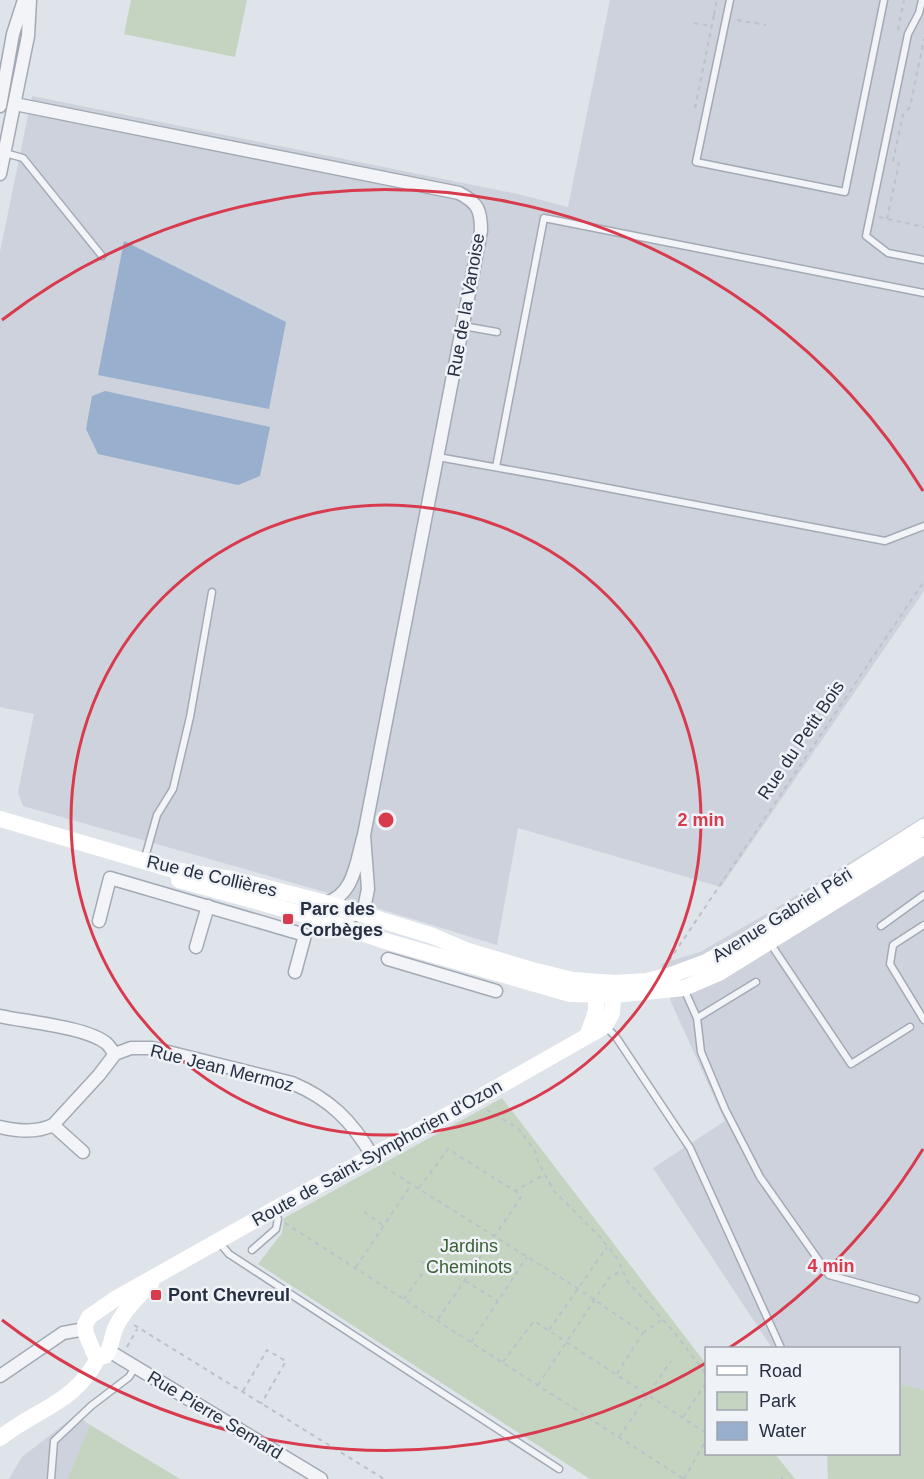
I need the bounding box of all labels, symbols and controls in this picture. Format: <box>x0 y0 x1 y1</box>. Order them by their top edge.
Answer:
street label: Rue de la Vanoise <box>443 231 489 379</box>
street label: Rue du Petit Bois <box>754 677 848 803</box>
centre of rings <box>376 810 396 830</box>
text: 2 min <box>677 810 725 830</box>
street label: Rue de Collières <box>145 851 279 901</box>
street label: Avenue Gabriel Péri <box>709 864 855 966</box>
place label: Parc des Corbèges <box>300 899 383 940</box>
marker: Parc des Corbèges <box>281 912 295 926</box>
street label: Rue Jean Mermoz <box>148 1041 296 1095</box>
street label: Route de Saint-Symphorien d'Ozon <box>249 1076 505 1230</box>
park label: Jardins Cheminots <box>426 1236 512 1277</box>
text: 4 min <box>807 1256 855 1276</box>
place label: Pont Chevreul <box>168 1285 290 1305</box>
marker: Pont Chevreul <box>149 1288 163 1302</box>
legend <box>705 1347 900 1455</box>
text: Road <box>759 1361 802 1381</box>
street label: Rue Pierre Semard <box>144 1367 286 1463</box>
text: Park <box>759 1391 797 1411</box>
text: Water <box>759 1421 806 1441</box>

